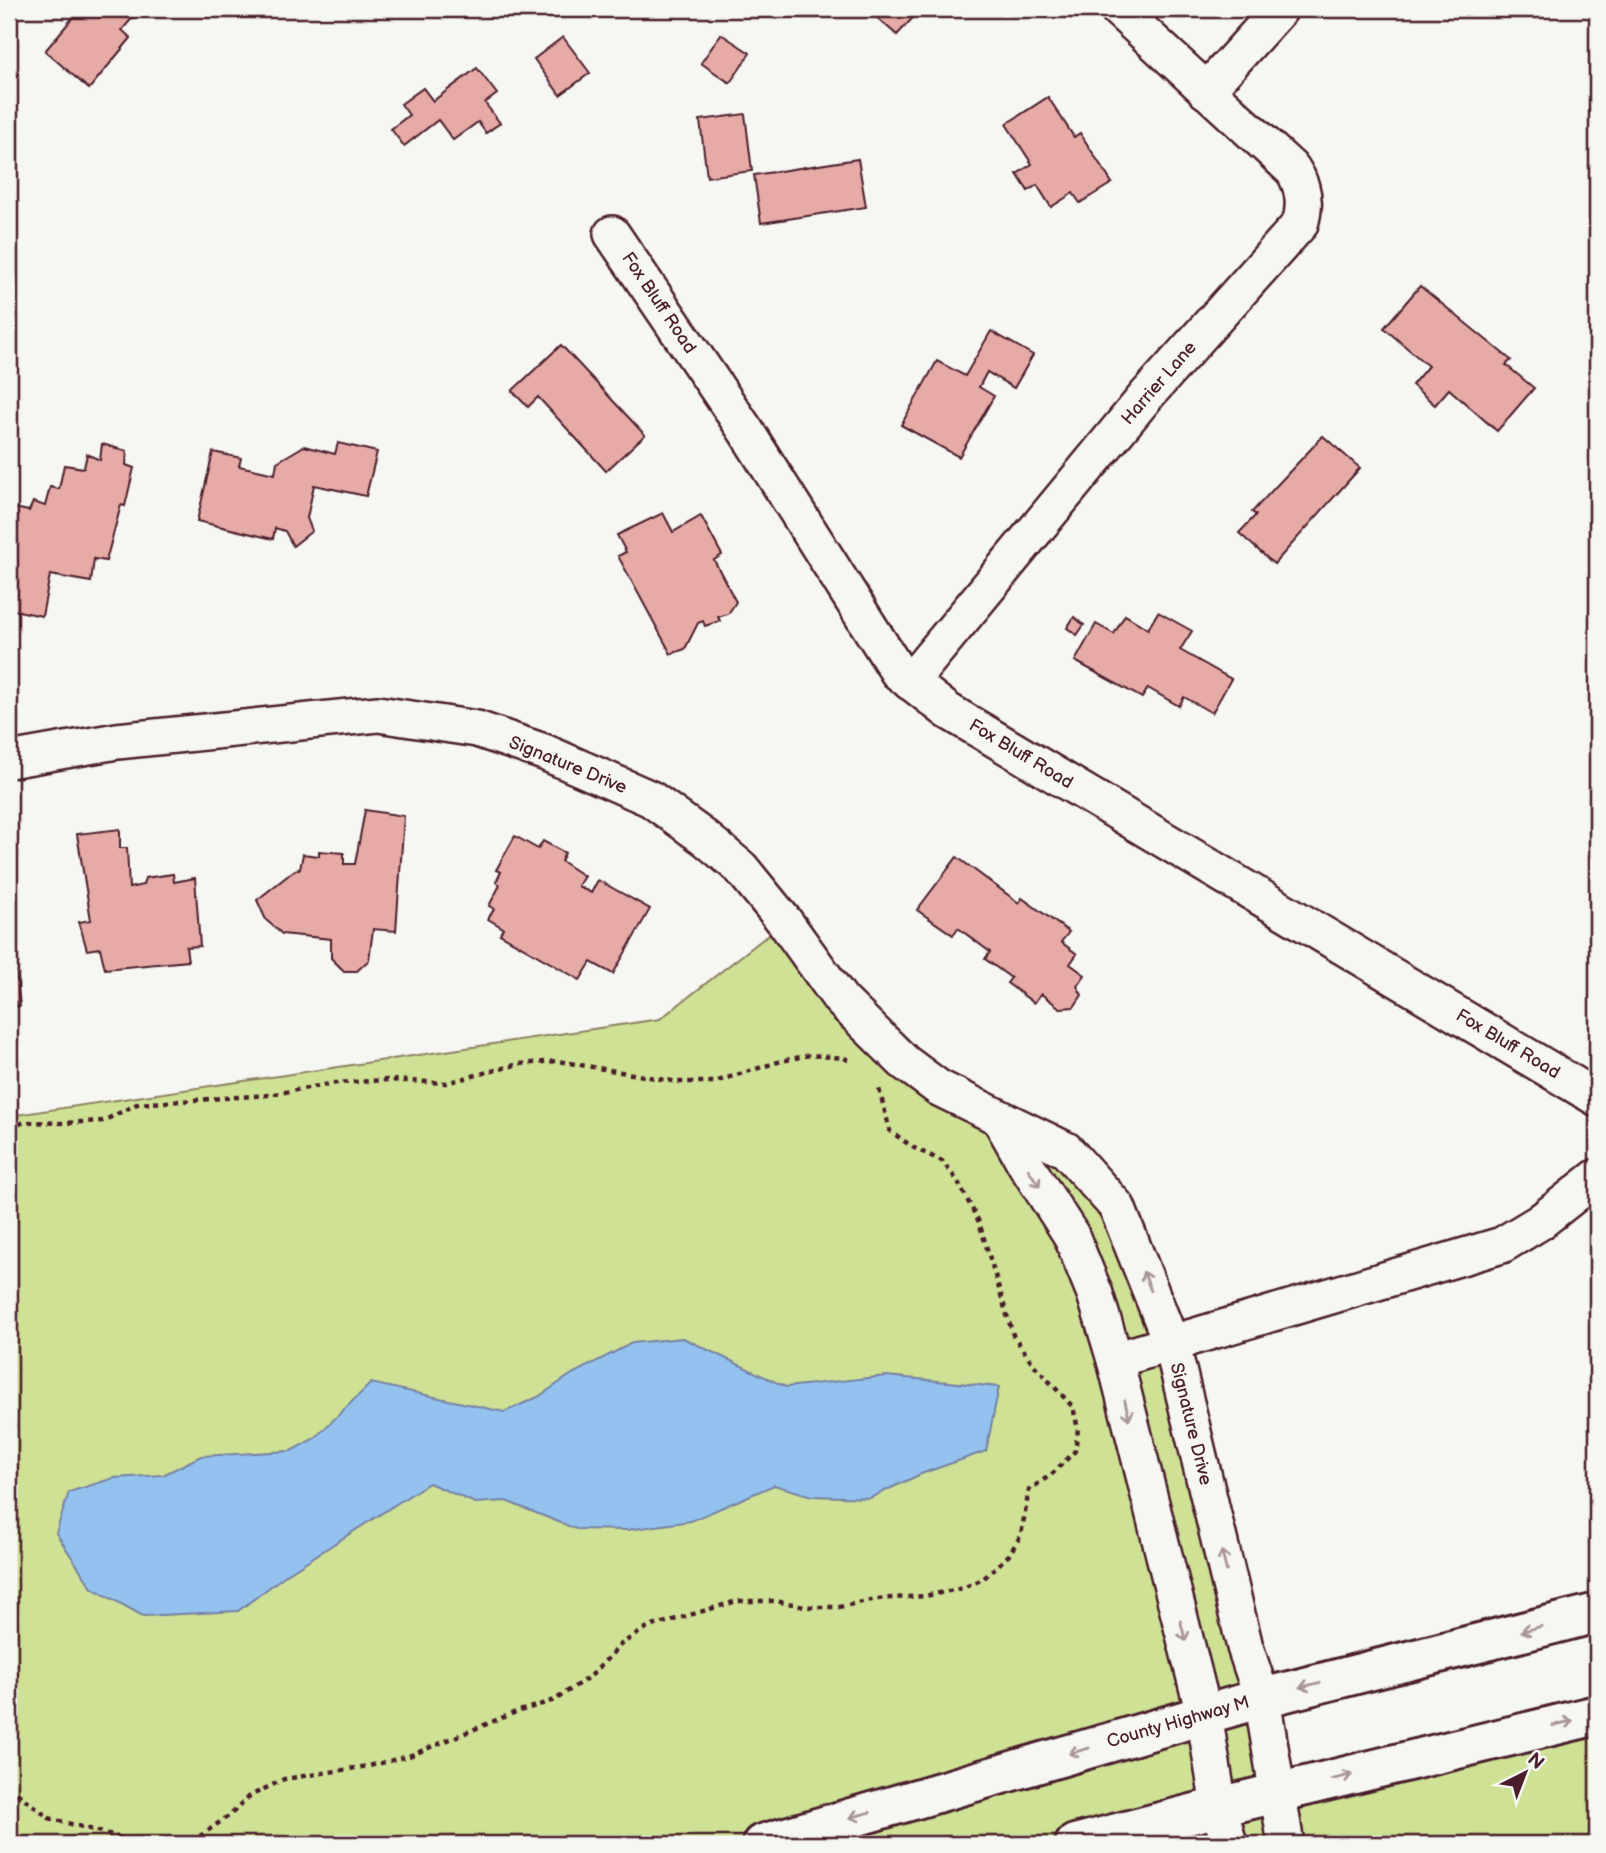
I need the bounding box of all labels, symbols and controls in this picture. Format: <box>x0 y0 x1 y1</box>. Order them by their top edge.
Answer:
street label: Fox Bluff Road <box>617 248 701 358</box>
street label: Harrier Lane <box>1117 337 1201 429</box>
street label: Fox Bluff Road <box>965 715 1077 793</box>
street label: Signature Drive <box>506 732 630 798</box>
street label: Fox Bluff Road <box>1452 1005 1564 1083</box>
one-way arrow <box>1027 1168 1042 1187</box>
one-way arrow <box>1140 1271 1153 1293</box>
street label: Signature Drive <box>1166 1361 1216 1488</box>
one-way arrow <box>1120 1398 1134 1421</box>
one-way arrow <box>1217 1550 1230 1573</box>
one-way arrow <box>1177 1619 1190 1642</box>
one-way arrow <box>1520 1623 1543 1636</box>
one-way arrow <box>1300 1679 1322 1692</box>
street label: County Highway M <box>1104 1692 1252 1752</box>
one-way arrow <box>1551 1716 1574 1729</box>
north arrow <box>1490 1738 1560 1808</box>
one-way arrow <box>1068 1746 1090 1759</box>
text: N <box>1522 1748 1548 1775</box>
one-way arrow <box>1331 1770 1353 1783</box>
one-way arrow <box>850 1810 872 1823</box>

